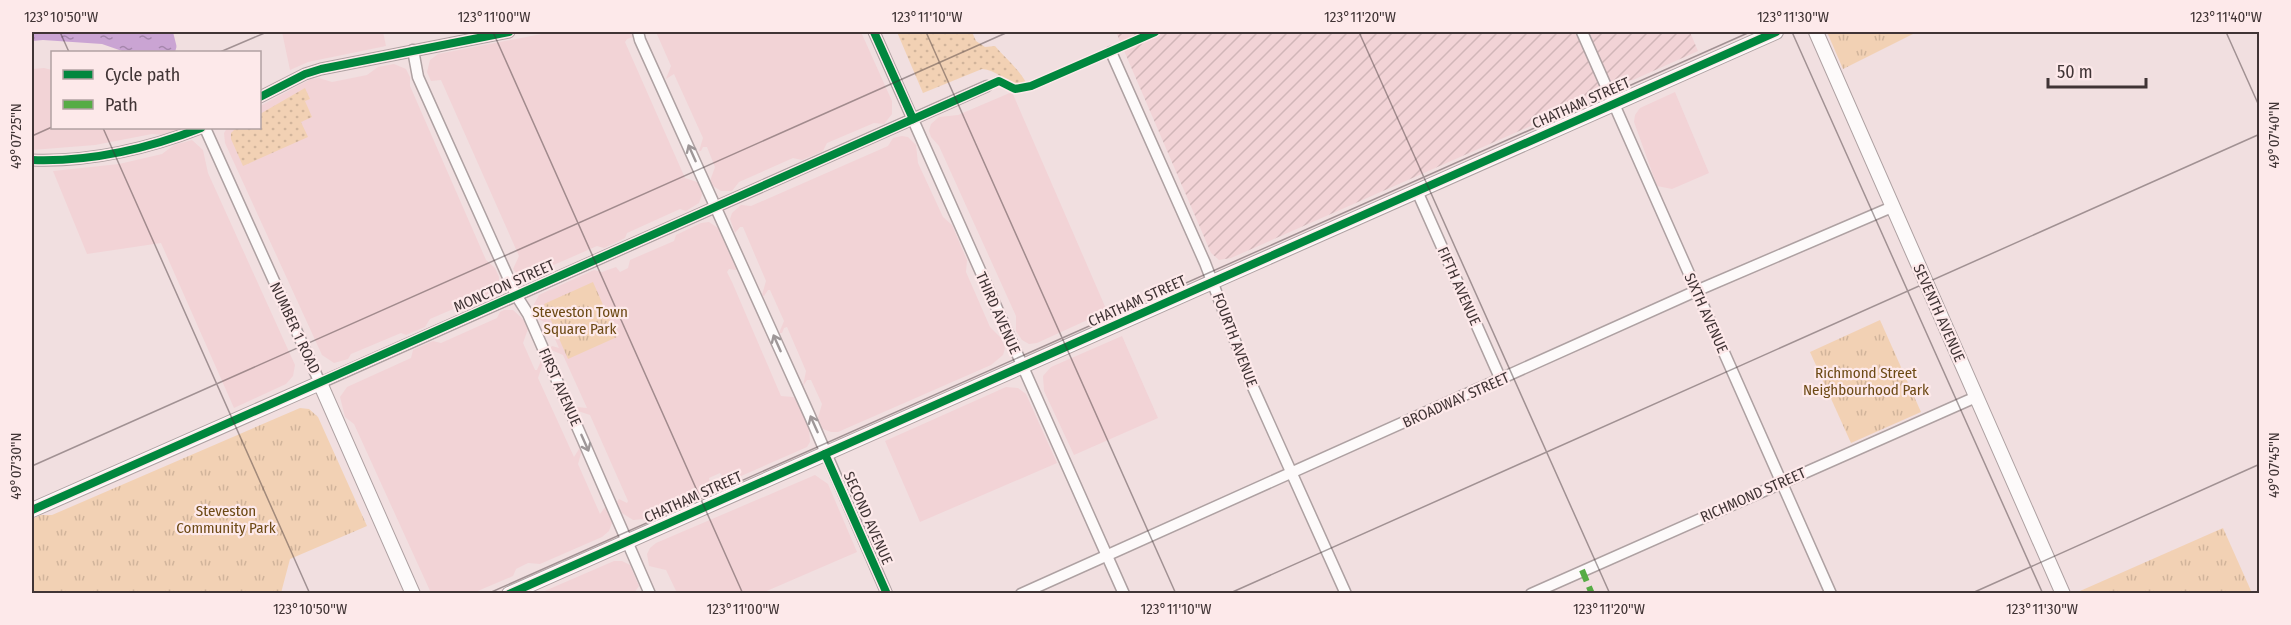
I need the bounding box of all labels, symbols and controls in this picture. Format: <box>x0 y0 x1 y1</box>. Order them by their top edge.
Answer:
text: 123°10'50"W <box>24 8 98 26</box>
text: 123°11'00"W <box>458 8 531 26</box>
text: 123°11'10"W <box>891 8 963 26</box>
text: 123°11'20"W <box>1324 8 1396 26</box>
text: 123°11'30"W <box>1757 8 1829 26</box>
text: 123°11'40"W <box>2190 8 2262 26</box>
legend <box>51 51 261 129</box>
scale bar <box>2048 51 2146 89</box>
text: 50 m <box>2057 61 2093 83</box>
text: Cycle path <box>105 64 180 86</box>
street label: CHATHAM STREET <box>1529 73 1633 133</box>
text: Path <box>105 94 138 116</box>
text: 49°07'40"N <box>2265 101 2283 169</box>
text: 49°07'25"N <box>7 103 25 169</box>
one-way arrow <box>685 145 697 163</box>
street label: FIFTH AVENUE <box>1434 244 1484 328</box>
street label: MONCTON STREET <box>451 256 557 316</box>
street label: SEVENTH AVENUE <box>1909 261 1969 365</box>
street label: THIRD AVENUE <box>972 269 1024 357</box>
street label: SIXTH AVENUE <box>1680 270 1732 356</box>
street label: CHATHAM STREET <box>1085 271 1189 331</box>
street label: NUMBER 1 ROAD <box>266 279 324 377</box>
street label: FOURTH AVENUE <box>1209 290 1261 390</box>
park label: Steveston Town Square Park <box>532 303 628 338</box>
one-way arrow <box>770 334 782 352</box>
street label: FIRST AVENUE <box>535 345 585 429</box>
park label: Richmond Street Neighbourhood Park <box>1803 364 1929 399</box>
street label: BROADWAY STREET <box>1400 368 1512 432</box>
one-way arrow <box>807 416 819 434</box>
text: 49°07'30"N <box>7 432 25 500</box>
text: 49°07'45"N <box>2265 432 2283 498</box>
one-way arrow <box>579 434 591 452</box>
street label: RICHMOND STREET <box>1698 464 1808 526</box>
street label: CHATHAM STREET <box>641 467 745 527</box>
street label: SECOND AVENUE <box>840 469 896 567</box>
park label: Steveston Community Park <box>176 502 276 537</box>
text: 123°10'50"W <box>273 600 347 618</box>
text: 123°11'00"W <box>707 600 780 618</box>
text: 123°11'10"W <box>1140 600 1212 618</box>
text: 123°11'20"W <box>1573 600 1645 618</box>
text: 123°11'30"W <box>2006 600 2078 618</box>

